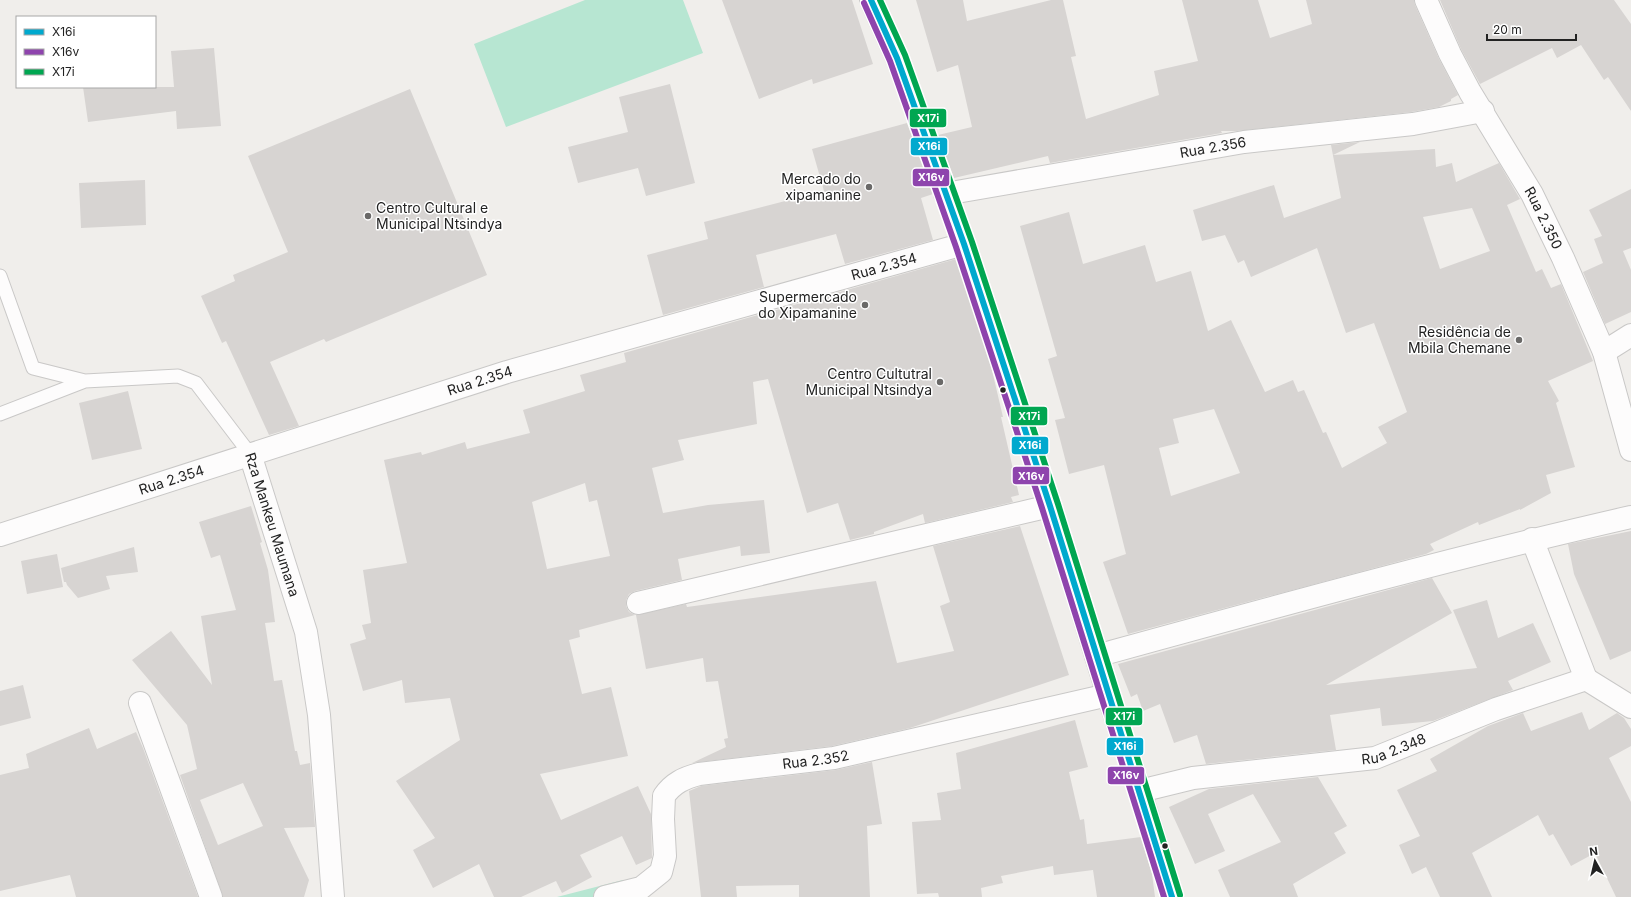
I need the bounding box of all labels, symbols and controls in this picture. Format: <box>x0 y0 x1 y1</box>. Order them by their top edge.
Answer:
legend <box>16 16 156 88</box>
scale bar <box>1487 16 1576 42</box>
text: 20 m <box>1493 22 1522 37</box>
text: X16i <box>52 24 76 39</box>
text: X16v <box>52 44 80 59</box>
text: X17i <box>52 64 75 79</box>
line badge: X17i <box>909 108 947 128</box>
text: X17i <box>917 111 939 125</box>
street label: Rua 2.356 <box>1178 133 1247 161</box>
line badge: X16i <box>910 137 948 156</box>
text: X16i <box>918 139 941 153</box>
line badge: X16v <box>912 168 950 187</box>
place label: Mercado do xipamanine <box>781 170 861 203</box>
text: X16v <box>918 170 945 184</box>
marker: Mercado do xipamanine <box>864 182 874 192</box>
street label: Rua 2.350 <box>1521 183 1566 252</box>
place label: Centro Cultural e Municipal Ntsindya <box>376 199 502 232</box>
marker: Centro Cultural e Municipal Ntsindya <box>363 211 373 221</box>
street label: Rua 2.354 <box>849 249 919 283</box>
place label: Supermercado do Xipamanine <box>758 288 857 321</box>
marker: Supermercado do Xipamanine <box>860 300 870 310</box>
place label: Residência de Mbila Chemane <box>1408 323 1511 356</box>
marker: Residência de Mbila Chemane <box>1514 335 1524 345</box>
street label: Rua 2.354 <box>445 362 514 399</box>
place label: Centro Cultutral Municipal Ntsindya <box>806 365 932 398</box>
marker: Centro Cultutral Municipal Ntsindya <box>935 377 945 387</box>
unlabelled marker <box>998 385 1008 395</box>
line badge: X17i <box>1010 406 1048 426</box>
text: X17i <box>1018 409 1040 423</box>
line badge: X16i <box>1011 436 1049 455</box>
text: X16i <box>1019 438 1042 452</box>
street label: Rza Mankeu Maumana <box>242 450 303 599</box>
street label: Rua 2.354 <box>136 461 206 498</box>
line badge: X16v <box>1012 466 1050 485</box>
text: X16v <box>1018 469 1045 483</box>
line badge: X17i <box>1105 707 1143 726</box>
text: X17i <box>1113 709 1135 723</box>
street label: Rua 2.348 <box>1361 729 1428 767</box>
line badge: X16i <box>1106 737 1144 756</box>
text: X16i <box>1114 739 1137 753</box>
street label: Rua 2.352 <box>781 746 850 772</box>
line badge: X16v <box>1107 766 1145 785</box>
text: X16v <box>1113 768 1140 782</box>
unlabelled marker <box>1160 841 1170 851</box>
north arrow <box>1575 841 1615 881</box>
text: N <box>1588 844 1599 859</box>

